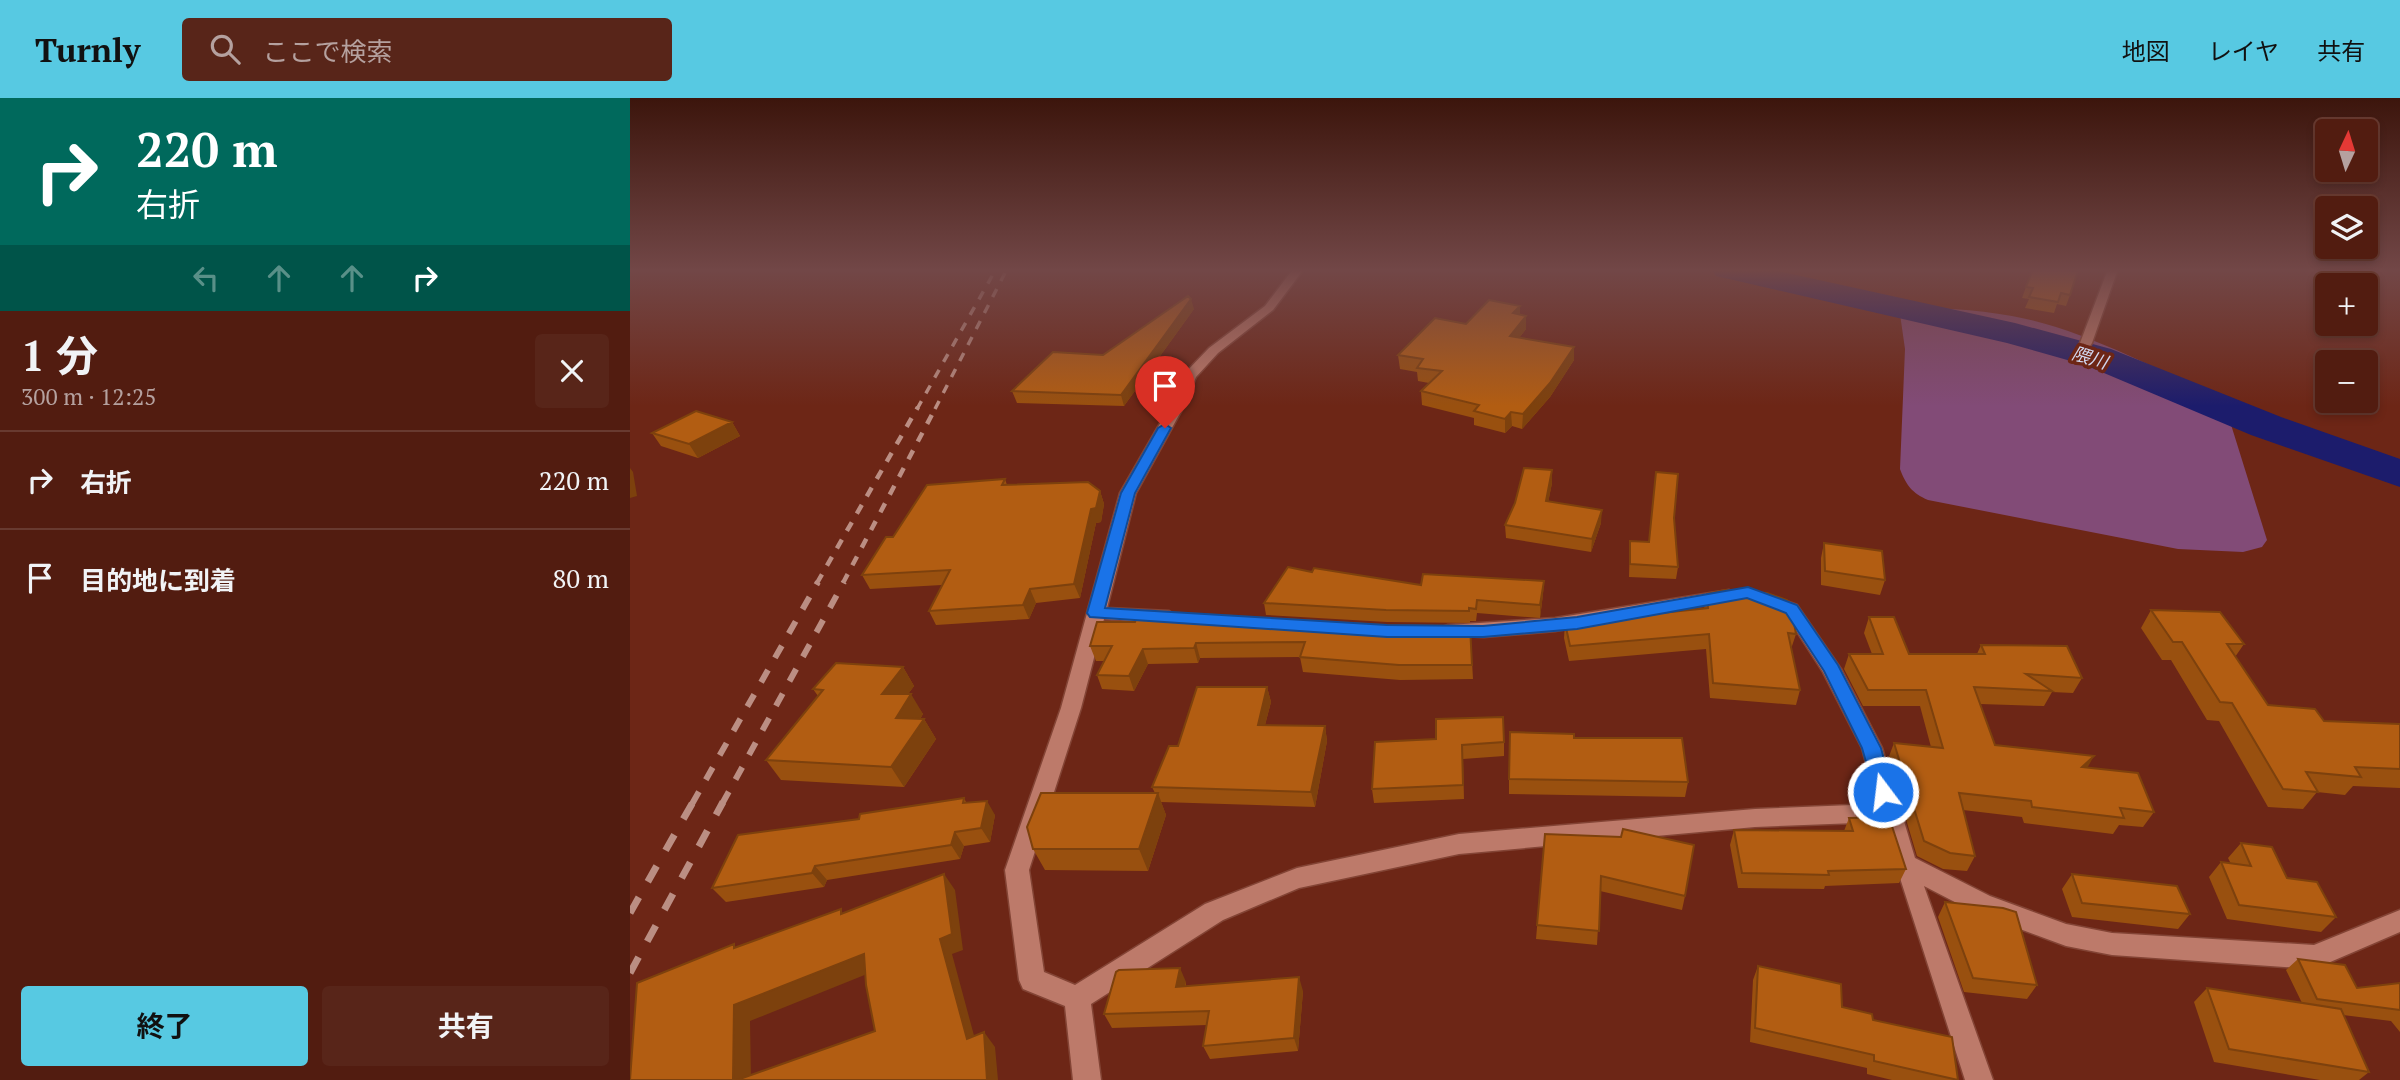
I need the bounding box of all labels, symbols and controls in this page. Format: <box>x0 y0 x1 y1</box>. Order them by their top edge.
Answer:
search box <box>182 18 672 81</box>
text: Turnly <box>35 28 140 71</box>
icon: search <box>206 30 244 68</box>
text: ここで検索 <box>262 34 392 68</box>
text: 地図 <box>2122 35 2170 67</box>
text: レイヤ <box>2208 35 2279 67</box>
text: 共有 <box>2317 35 2365 67</box>
text: 220 m <box>136 116 278 181</box>
north arrow <box>2315 119 2378 182</box>
map controls <box>2315 119 2378 413</box>
icon: right <box>21 126 112 217</box>
text: 右折 <box>136 183 200 225</box>
button: layers <box>2315 196 2378 259</box>
icon: left <box>187 259 225 297</box>
icon: ahead <box>260 259 298 297</box>
icon: ahead <box>333 259 371 297</box>
icon: right <box>406 259 444 297</box>
button: + <box>2315 273 2378 336</box>
text: 1 分 <box>21 327 98 383</box>
button: close <box>535 334 609 408</box>
water label: 隈川 <box>2069 340 2113 374</box>
button: − <box>2315 350 2378 413</box>
pin <box>1135 356 1195 428</box>
icon: arrive <box>1146 367 1184 405</box>
text: 300 m · 12:25 <box>21 381 156 412</box>
icon: right <box>21 461 59 499</box>
text: 220 m <box>539 463 609 497</box>
text: 右折 <box>80 465 132 499</box>
icon: arrive <box>21 559 59 597</box>
text: 80 m <box>553 561 609 595</box>
text: 目的地に到着 <box>80 563 236 597</box>
position arrow <box>1846 755 1920 829</box>
button: 終了 <box>21 986 308 1066</box>
button: 共有 <box>322 986 609 1066</box>

